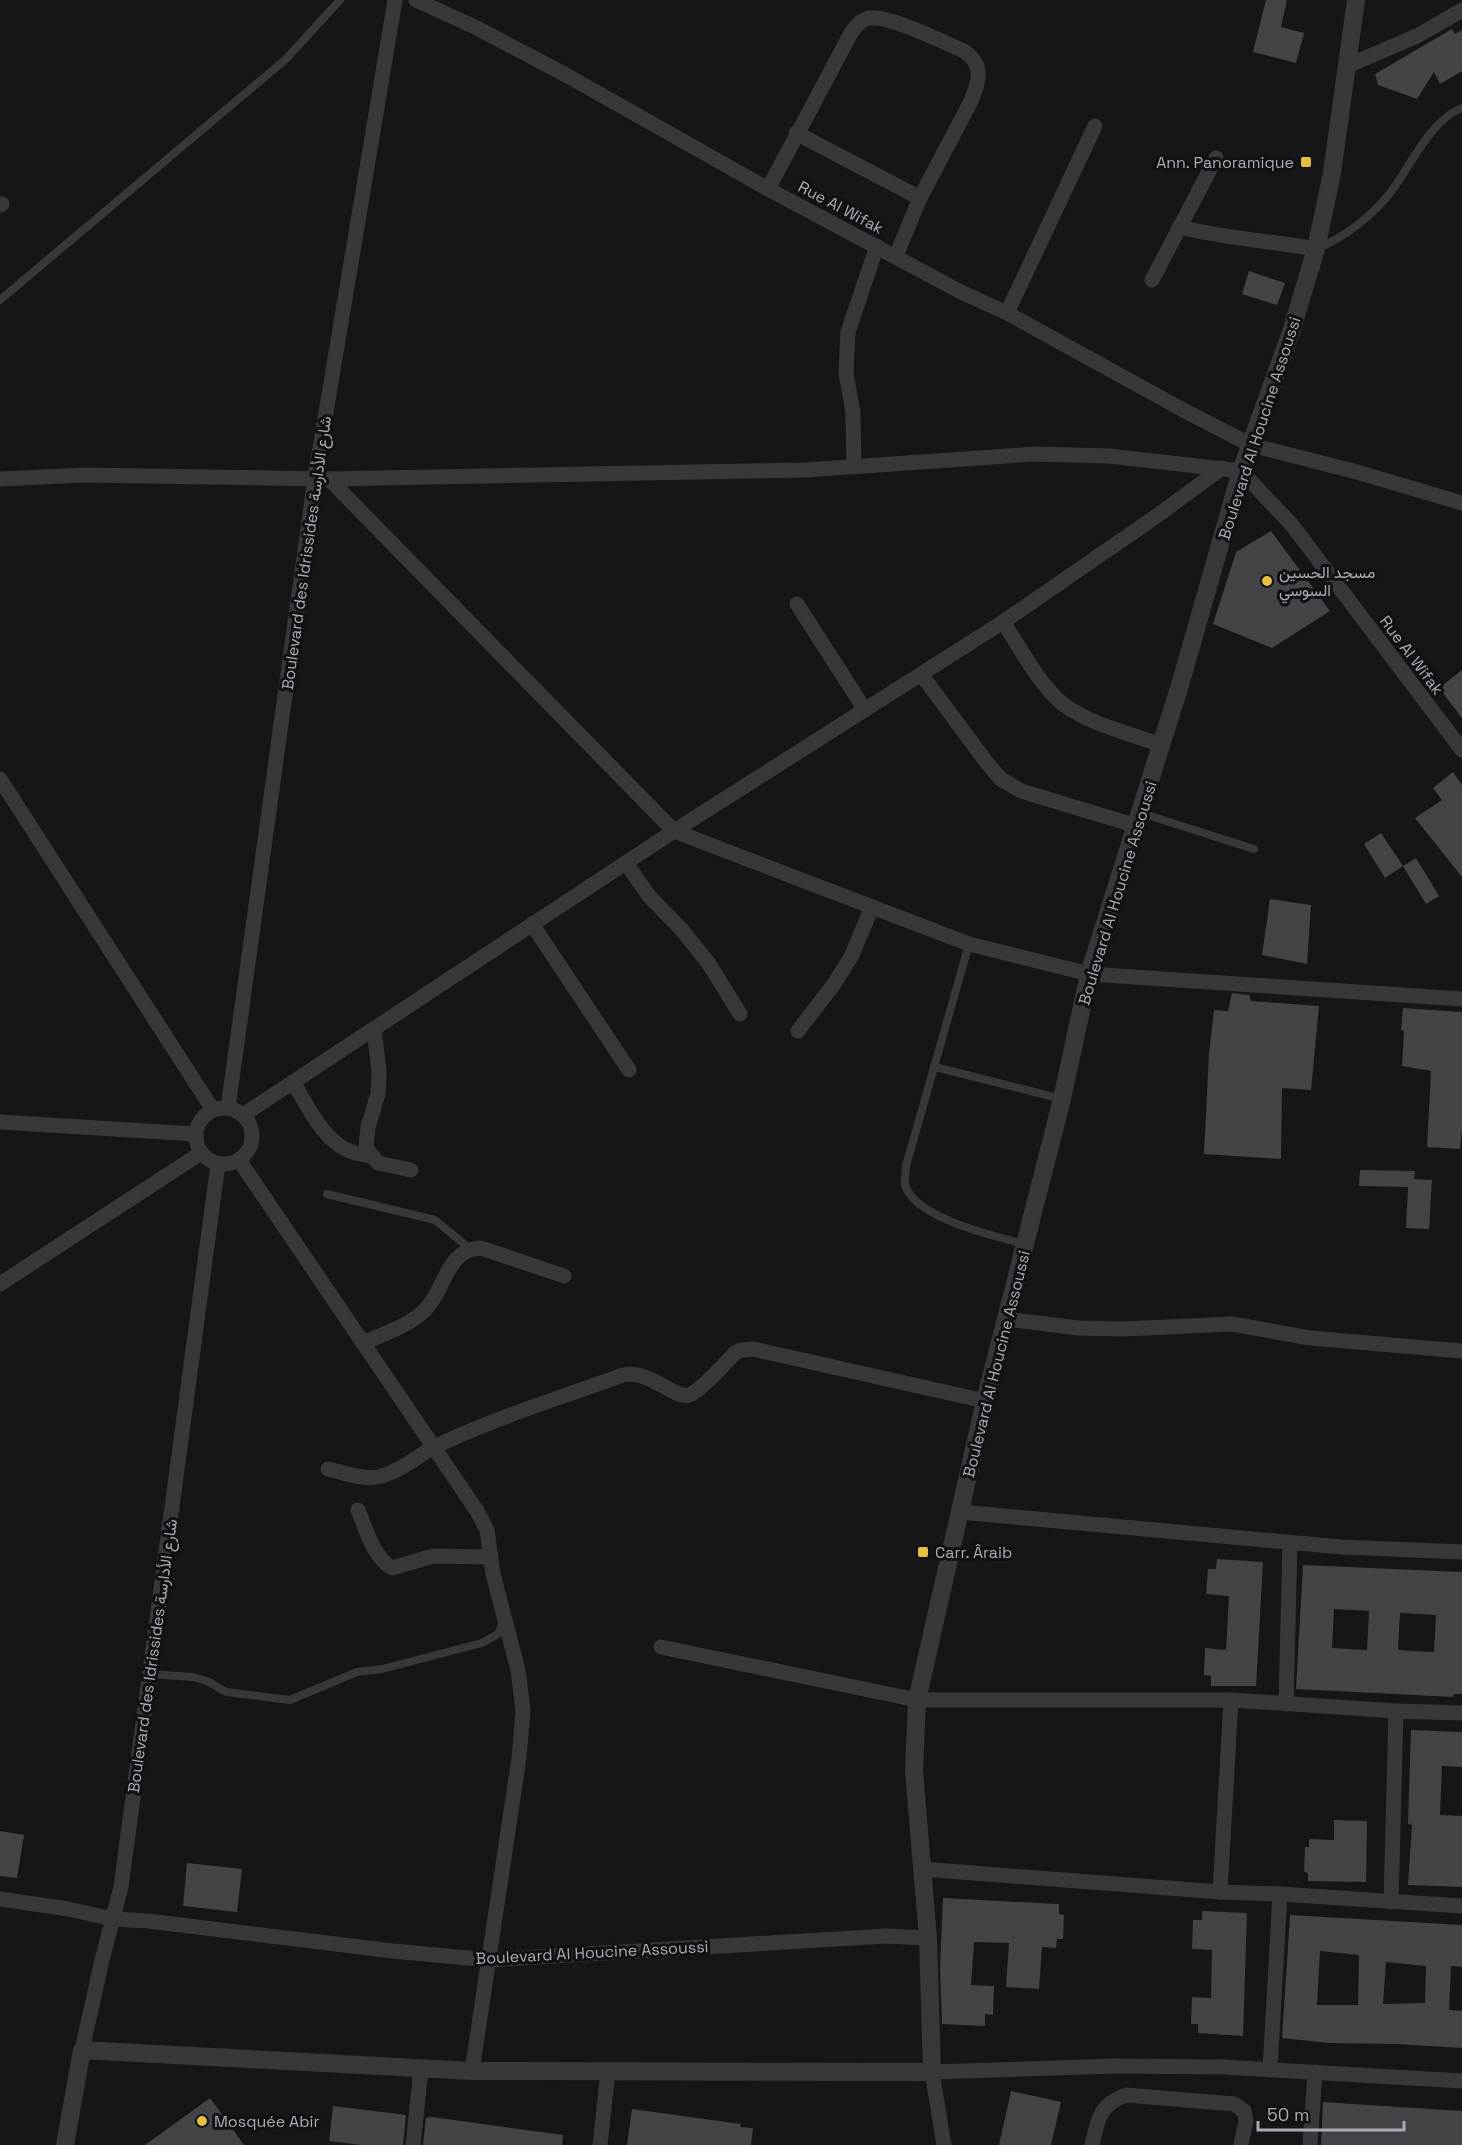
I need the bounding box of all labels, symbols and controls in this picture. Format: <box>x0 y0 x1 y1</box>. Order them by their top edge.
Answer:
place label: Ann. Panoramique <box>1156 152 1294 173</box>
marker: Ann. Panoramique <box>1299 155 1313 169</box>
street label: Rue Al Wifak <box>794 176 887 239</box>
street label: Boulevard Al Houcine Assoussi <box>1213 314 1305 542</box>
street label: Boulevard des Idrissides شارع الأدارسة <box>277 415 337 691</box>
place label: مسجد الحسين السوسي <box>1279 562 1375 604</box>
marker: مسجد الحسين السوسي <box>1260 574 1274 588</box>
street label: Rue Al Wifak <box>1375 611 1448 699</box>
street label: Boulevard Al Houcine Assoussi <box>1073 779 1162 1008</box>
street label: Boulevard Al Houcine Assoussi <box>958 1248 1035 1480</box>
street label: Boulevard des Idrissides شارع الأدارسة <box>123 1518 183 1794</box>
place label: Carr. Âraib <box>935 1542 1012 1563</box>
marker: Carr. Âraib <box>916 1545 930 1559</box>
street label: Boulevard Al Houcine Assoussi <box>475 1936 709 1969</box>
scale bar <box>1258 2094 1404 2132</box>
text: 50 m <box>1267 2103 1309 2126</box>
place label: Mosquée Abir <box>214 2111 319 2132</box>
marker: Mosquée Abir <box>195 2114 209 2128</box>

